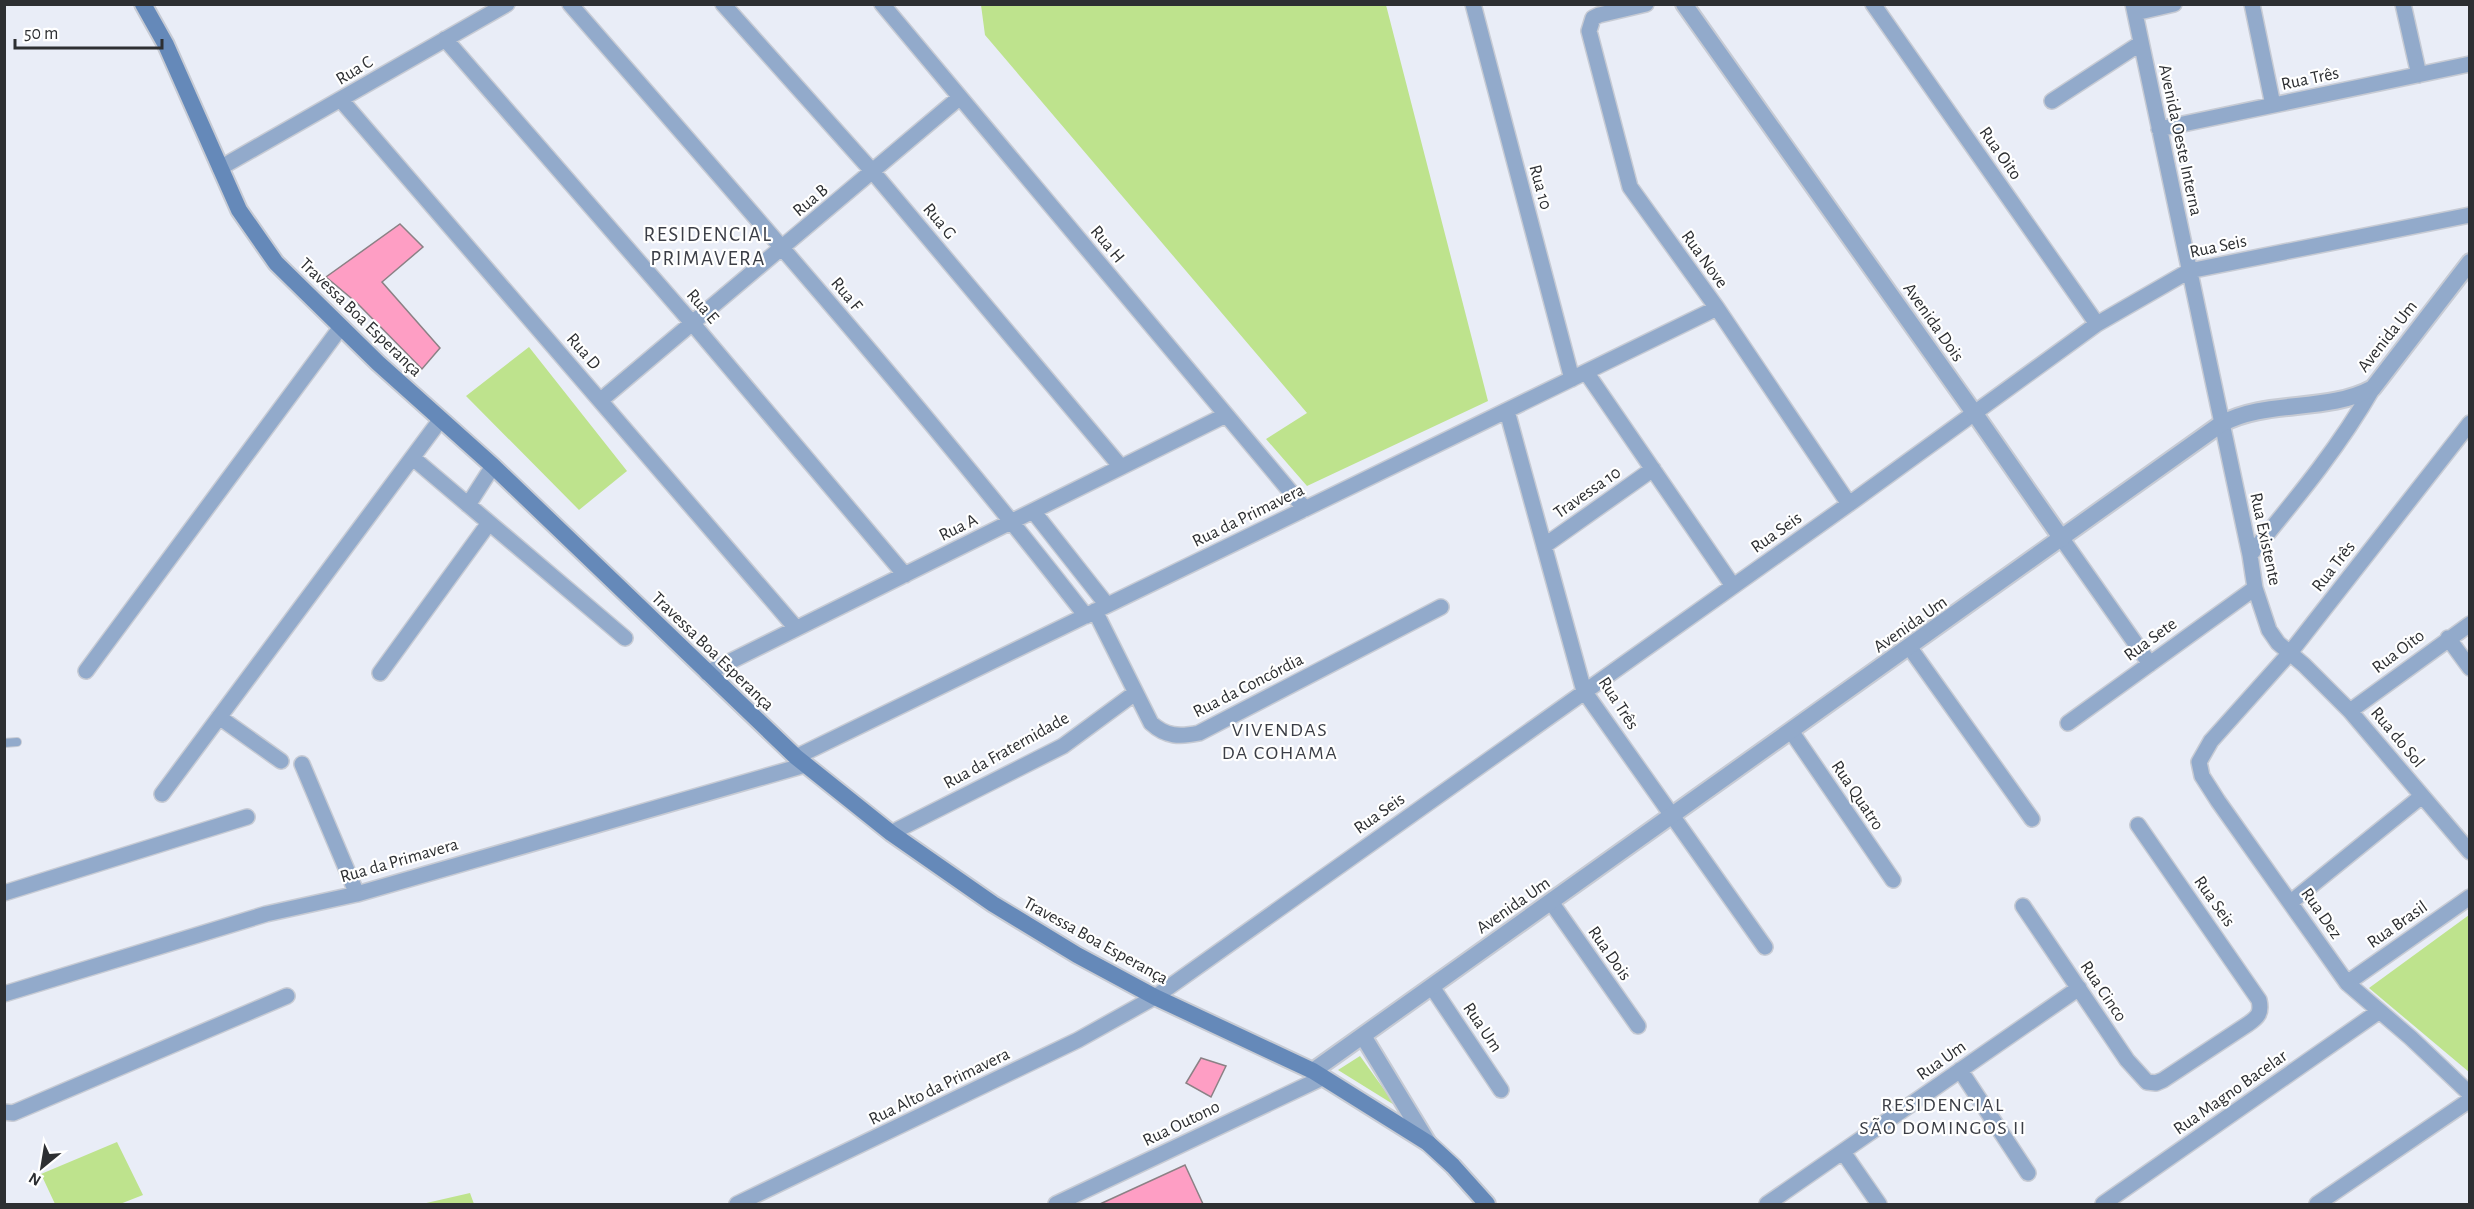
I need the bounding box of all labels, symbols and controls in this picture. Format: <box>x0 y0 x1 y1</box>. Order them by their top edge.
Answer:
scale bar <box>15 12 162 50</box>
text: 50 m <box>24 25 58 43</box>
street label: Rua C <box>333 53 376 89</box>
street label: Avenida Oeste Interna <box>2155 63 2205 218</box>
street label: Rua Três <box>2280 64 2341 94</box>
street label: Rua Oito <box>1976 124 2025 184</box>
street label: Rua 10 <box>1525 163 1555 212</box>
street label: Rua B <box>790 181 832 220</box>
street label: Rua G <box>919 200 959 243</box>
street label: Rua H <box>1087 223 1128 267</box>
district label: RESIDENCIAL PRIMAVERA <box>644 224 772 269</box>
street label: Rua Nove <box>1677 227 1731 292</box>
street label: Rua Seis <box>2188 232 2248 262</box>
street label: Travessa Boa Esperança <box>296 255 425 381</box>
street label: Rua F <box>827 274 865 315</box>
street label: Avenida Dois <box>1900 280 1967 365</box>
street label: Rua E <box>683 286 722 327</box>
street label: Avenida Um <box>2354 297 2421 376</box>
street label: Rua D <box>563 330 604 373</box>
street label: Travessa 10 <box>1551 463 1624 522</box>
street label: Rua da Primavera <box>1190 481 1307 551</box>
street label: Rua Existente <box>2246 491 2284 587</box>
street label: Rua Seis <box>1748 509 1805 557</box>
street label: Rua A <box>936 511 981 545</box>
street label: Rua Três <box>2309 538 2359 595</box>
street label: Travessa Boa Esperança <box>648 589 777 715</box>
street label: Avenida Um <box>1870 593 1951 657</box>
street label: Rua Sete <box>2121 615 2180 665</box>
street label: Rua Oito <box>2369 626 2428 677</box>
street label: Rua da Concórdia <box>1190 650 1306 721</box>
street label: Rua Três <box>1595 674 1642 733</box>
street label: Rua do Sol <box>2367 704 2427 771</box>
street label: Rua da Fraternidade <box>941 709 1072 793</box>
district label: VIVENDAS DA COHAMA <box>1222 720 1338 763</box>
street label: Rua Quatro <box>1827 758 1887 834</box>
street label: Rua Seis <box>1351 790 1408 838</box>
street label: Rua da Primavera <box>338 835 460 886</box>
street label: Rua Seis <box>2190 873 2238 930</box>
street label: Avenida Um <box>1473 874 1554 938</box>
street label: Rua Dez <box>2297 885 2345 942</box>
street label: Travessa Boa Esperança <box>1020 894 1171 988</box>
street label: Rua Brasil <box>2364 898 2431 952</box>
street label: Rua Dois <box>1584 923 1634 984</box>
street label: Rua Cinco <box>2076 958 2130 1025</box>
street label: Rua Um <box>1459 1000 1505 1056</box>
street label: Rua Um <box>1914 1038 1969 1084</box>
street label: Rua Alto da Primavera <box>866 1045 1013 1129</box>
street label: Rua Magno Bacelar <box>2171 1047 2291 1139</box>
district label: RESIDENCIAL SÃO DOMINGOS II <box>1859 1095 2027 1138</box>
street label: Rua Outono <box>1140 1098 1223 1150</box>
north arrow <box>12 1137 72 1197</box>
text: N <box>26 1169 44 1189</box>

